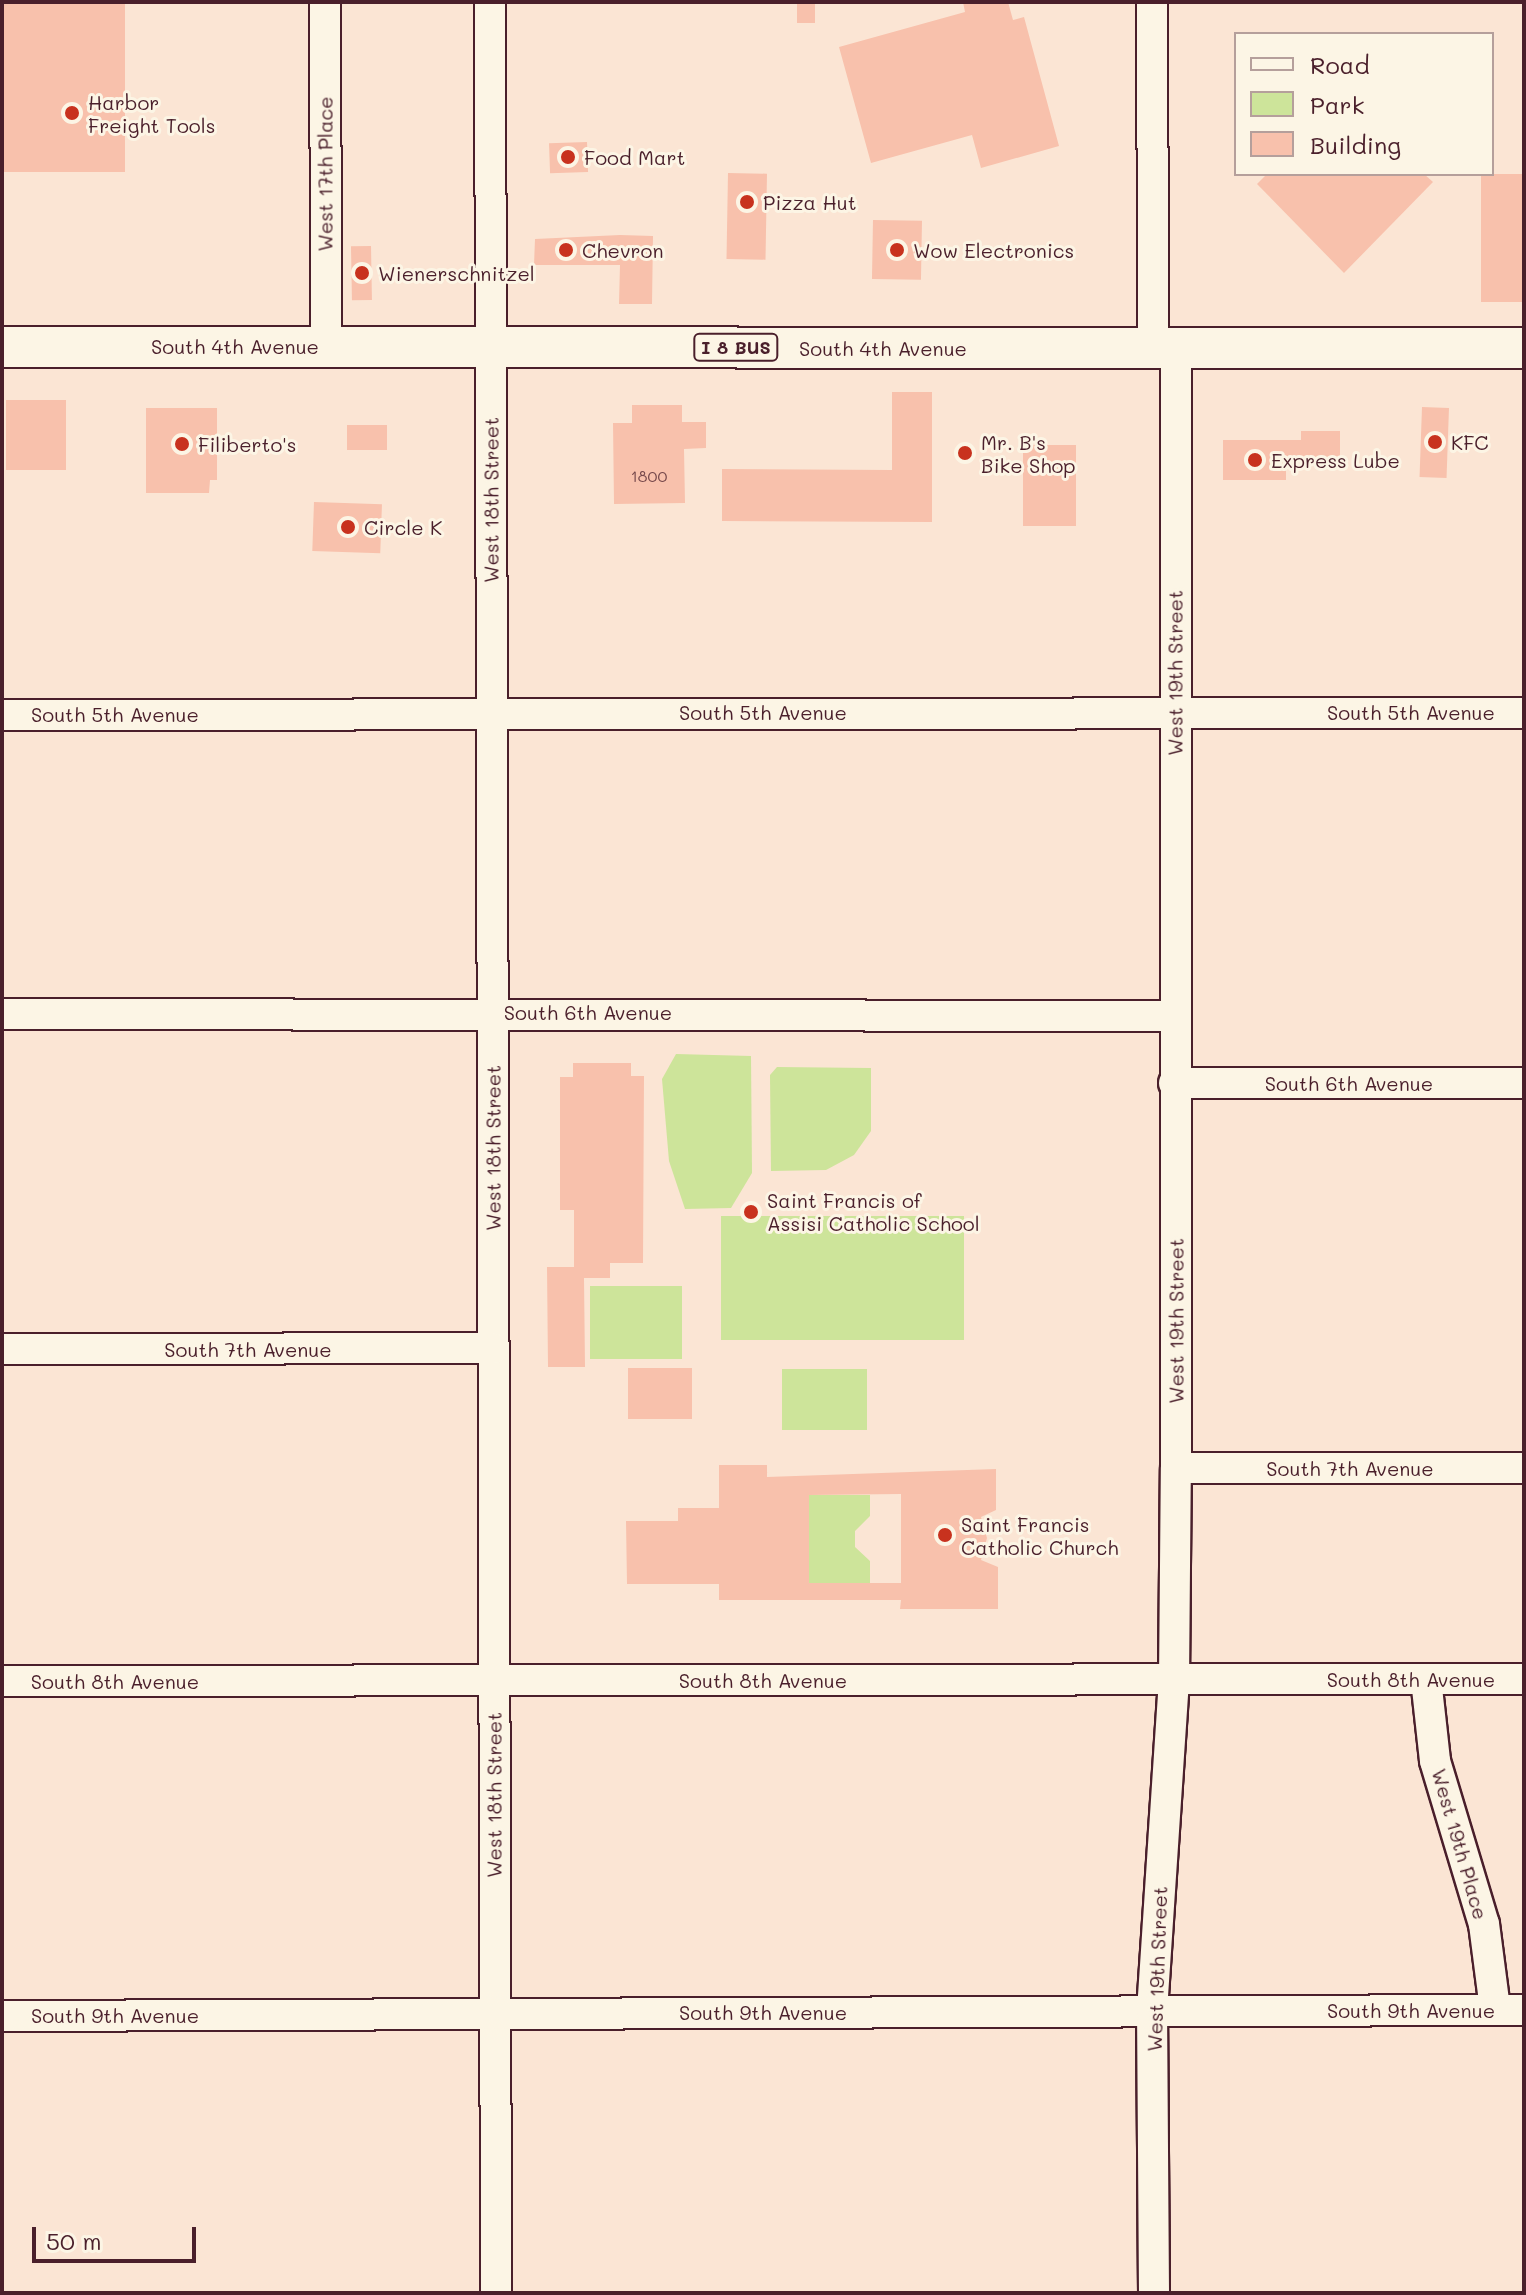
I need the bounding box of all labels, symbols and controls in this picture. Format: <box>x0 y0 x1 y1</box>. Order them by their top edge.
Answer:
legend <box>1234 32 1494 176</box>
text: Road <box>1310 49 1370 80</box>
text: Park <box>1310 89 1364 120</box>
place label: Harbor Freight Tools <box>88 90 215 137</box>
street label: West 17th Place <box>313 96 337 252</box>
marker: Harbor Freight Tools <box>63 104 81 122</box>
text: Building <box>1310 129 1401 160</box>
place label: Food Mart <box>584 145 685 169</box>
marker: Food Mart <box>559 148 577 166</box>
place label: Pizza Hut <box>763 190 856 214</box>
marker: Pizza Hut <box>738 193 756 211</box>
place label: Chevron <box>582 238 663 262</box>
place label: Wow Electronics <box>913 238 1074 262</box>
marker: Chevron <box>557 241 575 259</box>
marker: Wow Electronics <box>888 241 906 259</box>
place label: Wienerschnitzel <box>378 261 535 285</box>
marker: Wienerschnitzel <box>353 264 371 282</box>
road number: I 8 BUS <box>692 333 780 361</box>
street label: South 4th Avenue <box>151 334 319 358</box>
street label: South 4th Avenue <box>799 336 967 360</box>
street label: West 18th Street <box>479 417 503 583</box>
place label: Mr. B's Bike Shop <box>981 430 1076 477</box>
place label: KFC <box>1451 430 1489 454</box>
place label: Filiberto's <box>198 432 296 456</box>
marker: KFC <box>1426 433 1444 451</box>
marker: Filiberto's <box>173 435 191 453</box>
marker: Mr. B's Bike Shop <box>956 444 974 462</box>
place label: Express Lube <box>1271 448 1400 472</box>
marker: Express Lube <box>1246 451 1264 469</box>
house number: 1800 <box>631 466 667 486</box>
place label: Circle K <box>364 515 442 539</box>
marker: Circle K <box>339 518 357 536</box>
street label: West 19th Street <box>1163 590 1187 756</box>
street label: South 5th Avenue <box>679 700 847 724</box>
street label: South 5th Avenue <box>1327 700 1495 724</box>
street label: South 5th Avenue <box>31 702 199 726</box>
street label: South 6th Avenue <box>504 1000 672 1024</box>
street label: West 18th Street <box>481 1065 505 1231</box>
street label: South 6th Avenue <box>1265 1071 1433 1095</box>
place label: Saint Francis of Assisi Catholic School <box>767 1188 980 1235</box>
marker: Saint Francis of Assisi Catholic School <box>742 1203 760 1221</box>
street label: West 19th Street <box>1164 1238 1188 1404</box>
street label: South 7th Avenue <box>164 1337 332 1361</box>
street label: South 7th Avenue <box>1266 1456 1434 1480</box>
place label: Saint Francis Catholic Church <box>961 1512 1119 1559</box>
marker: Saint Francis Catholic Church <box>936 1526 954 1544</box>
street label: South 8th Avenue <box>1327 1667 1495 1691</box>
street label: South 8th Avenue <box>679 1668 847 1692</box>
street label: South 8th Avenue <box>31 1669 199 1693</box>
street label: West 18th Street <box>482 1712 506 1878</box>
street label: West 19th Place <box>1427 1766 1493 1922</box>
street label: West 19th Street <box>1142 1886 1172 2052</box>
street label: South 9th Avenue <box>1327 1998 1495 2022</box>
street label: South 9th Avenue <box>679 2000 847 2024</box>
street label: South 9th Avenue <box>31 2003 199 2027</box>
scale bar <box>36 2211 200 2261</box>
text: 50 m <box>46 2225 102 2256</box>

